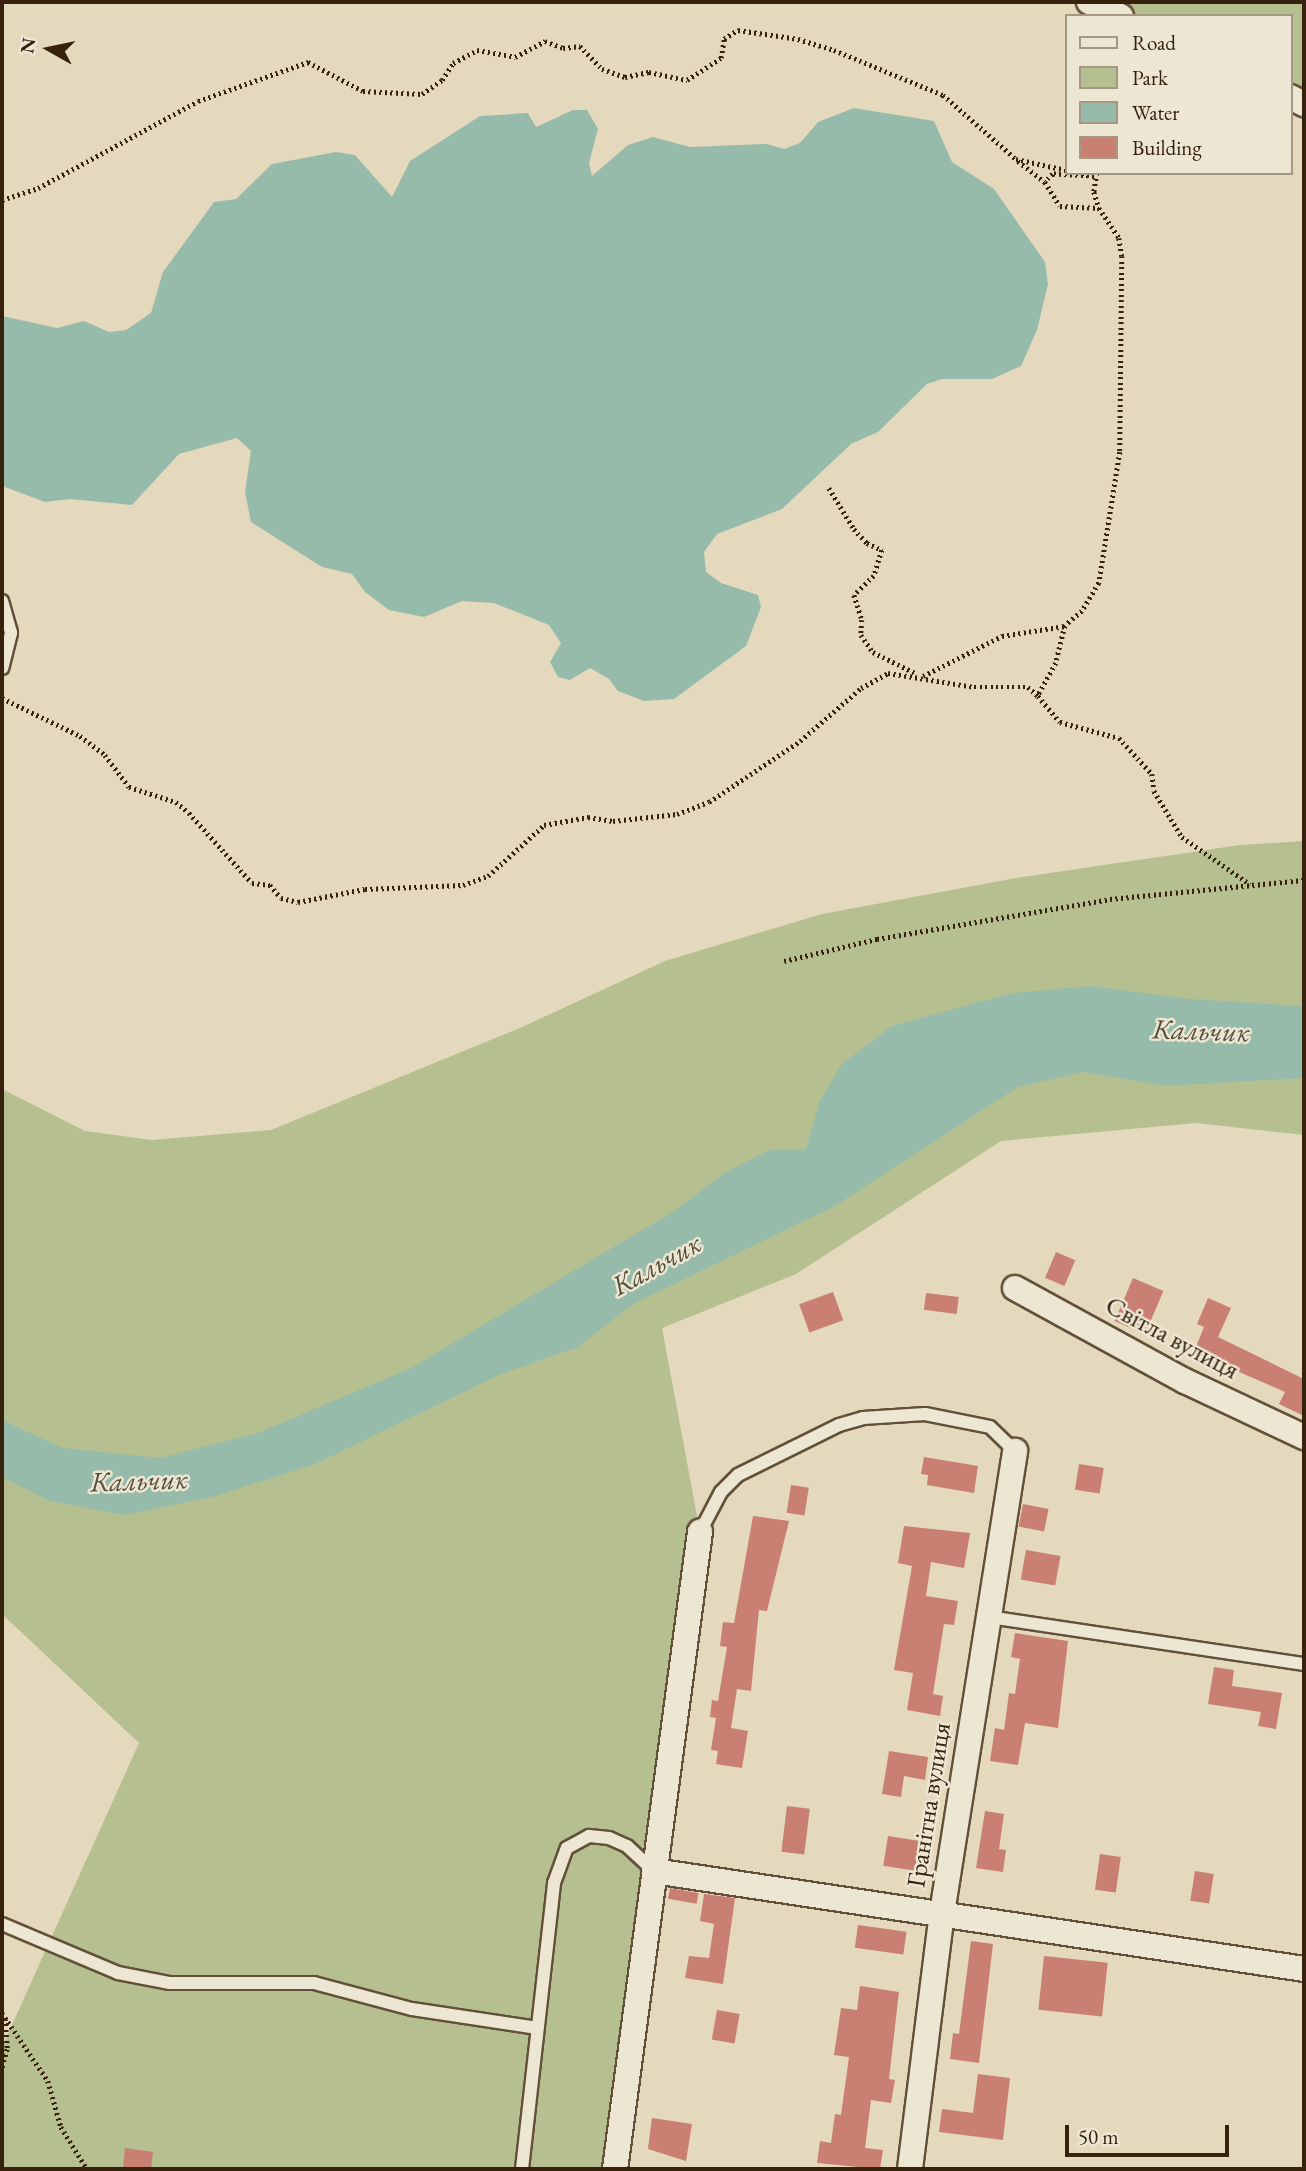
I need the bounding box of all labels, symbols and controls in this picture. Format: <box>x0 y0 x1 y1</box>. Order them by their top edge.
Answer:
north arrow <box>14 14 84 84</box>
legend <box>1064 14 1292 175</box>
text: Road <box>1132 29 1176 56</box>
text: N <box>14 36 41 55</box>
text: Park <box>1132 64 1168 91</box>
text: Water <box>1132 99 1179 126</box>
text: Building <box>1132 134 1202 161</box>
water label: Кальчик <box>1152 1012 1250 1048</box>
water label: Кальчик <box>605 1226 707 1302</box>
street label: Світла вулиця <box>1100 1290 1244 1386</box>
water label: Кальчик <box>90 1462 188 1498</box>
street label: Гранітна вулиця <box>901 1720 957 1890</box>
scale bar <box>1068 2112 1232 2156</box>
text: 50 m <box>1078 2123 1119 2150</box>

